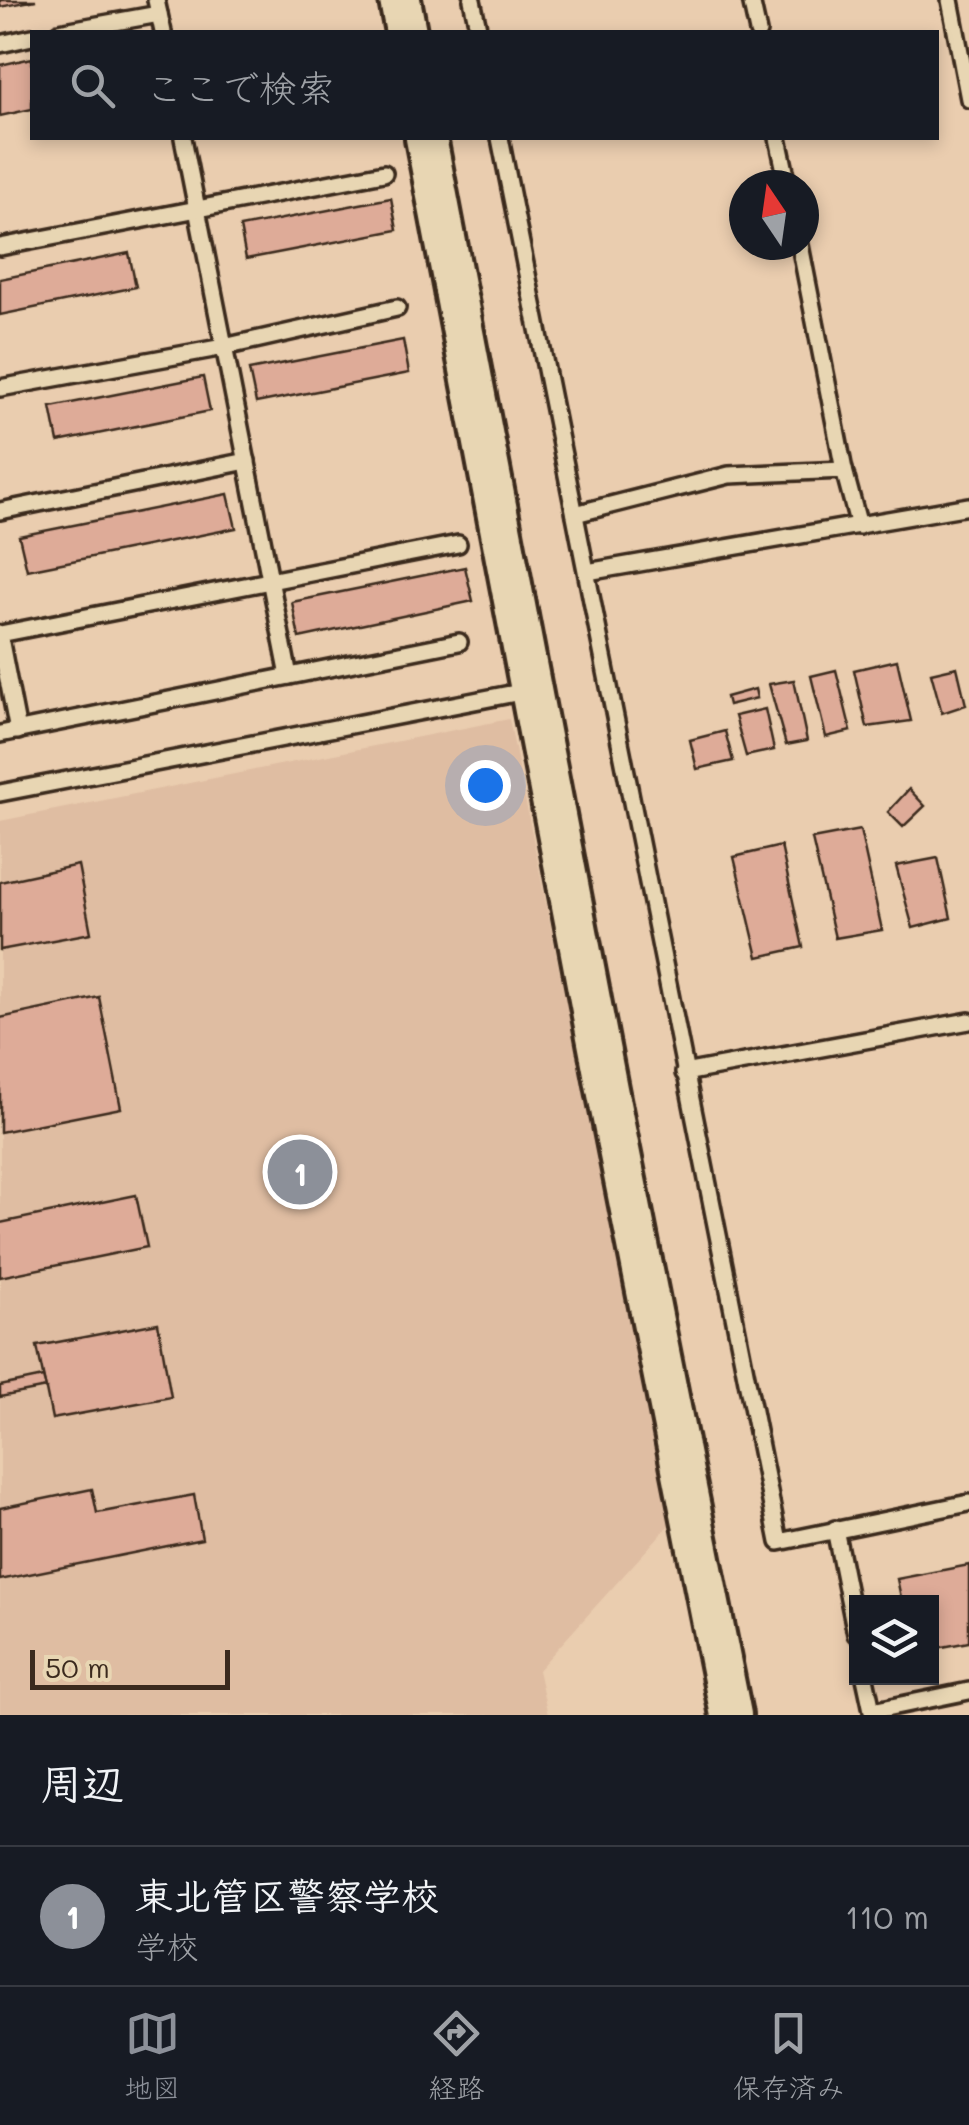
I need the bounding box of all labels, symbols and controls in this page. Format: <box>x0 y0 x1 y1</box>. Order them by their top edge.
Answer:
search box <box>30 30 939 140</box>
icon: search <box>65 58 120 113</box>
text: ここで検索 <box>145 62 335 112</box>
north arrow <box>729 170 819 260</box>
your location <box>460 760 511 811</box>
pin: 1 <box>268 1134 332 1210</box>
map controls <box>849 1595 939 1685</box>
button: layers <box>849 1595 939 1685</box>
scale bar <box>30 1645 230 1690</box>
text: 50 m <box>45 1649 110 1685</box>
text: 周辺 <box>40 1755 124 1810</box>
text: 東北管区警察学校 <box>135 1870 439 1920</box>
text: 1 <box>65 1895 80 1937</box>
text: 110 m <box>845 1895 929 1937</box>
text: 学校 <box>135 1924 199 1966</box>
tab: 地図 <box>124 2006 180 2106</box>
tab: 経路 <box>428 2006 485 2106</box>
tab: 保存済み <box>733 2006 845 2106</box>

